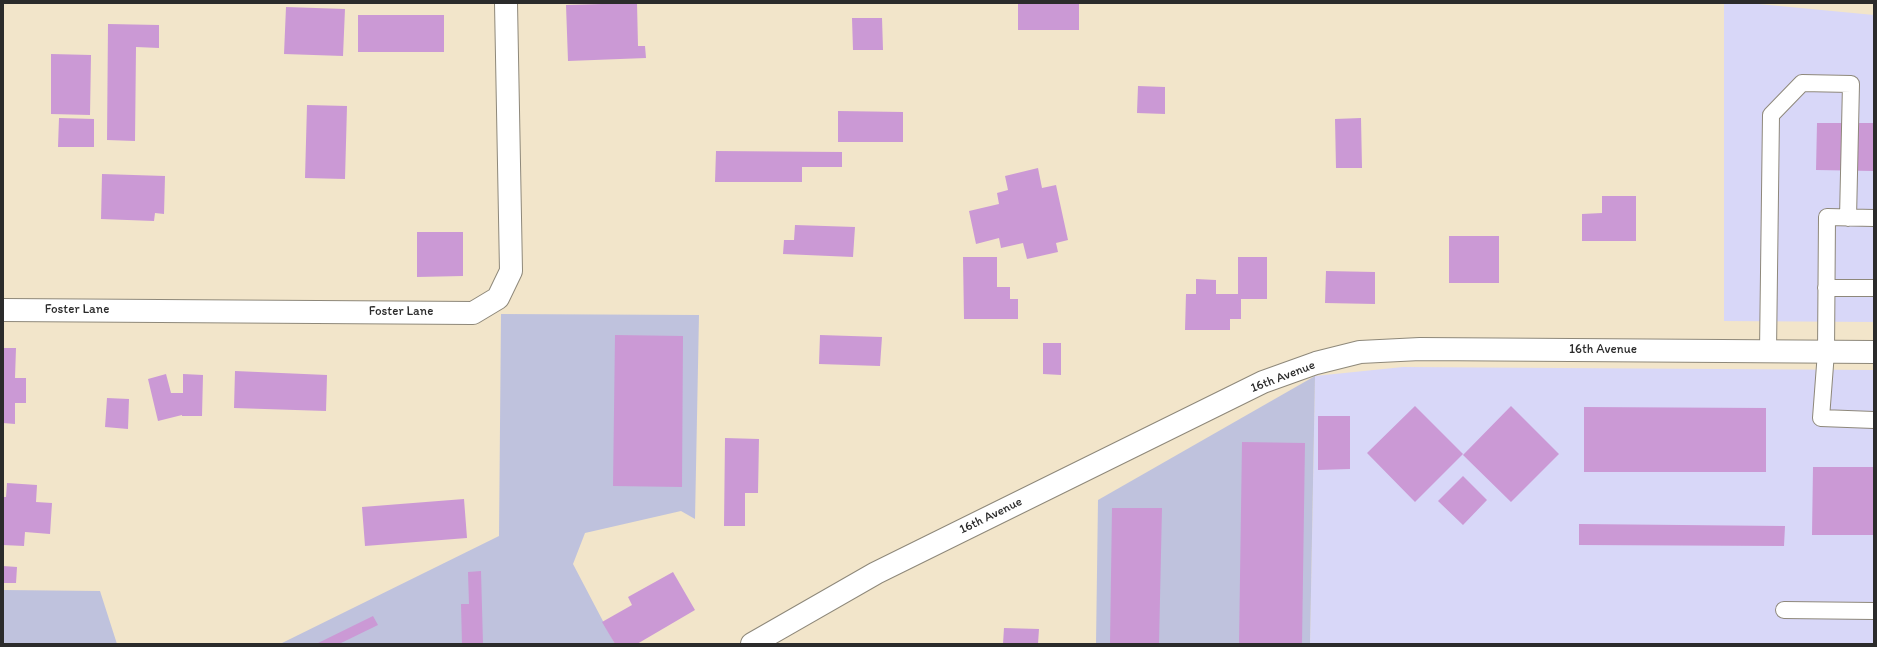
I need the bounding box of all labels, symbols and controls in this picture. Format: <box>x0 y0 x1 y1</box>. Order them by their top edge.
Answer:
street label: Foster Lane <box>45 302 109 318</box>
street label: Foster Lane <box>369 304 433 320</box>
street label: 16th Avenue <box>1569 342 1637 358</box>
street label: 16th Avenue <box>1248 358 1318 396</box>
street label: 16th Avenue <box>957 494 1025 538</box>

